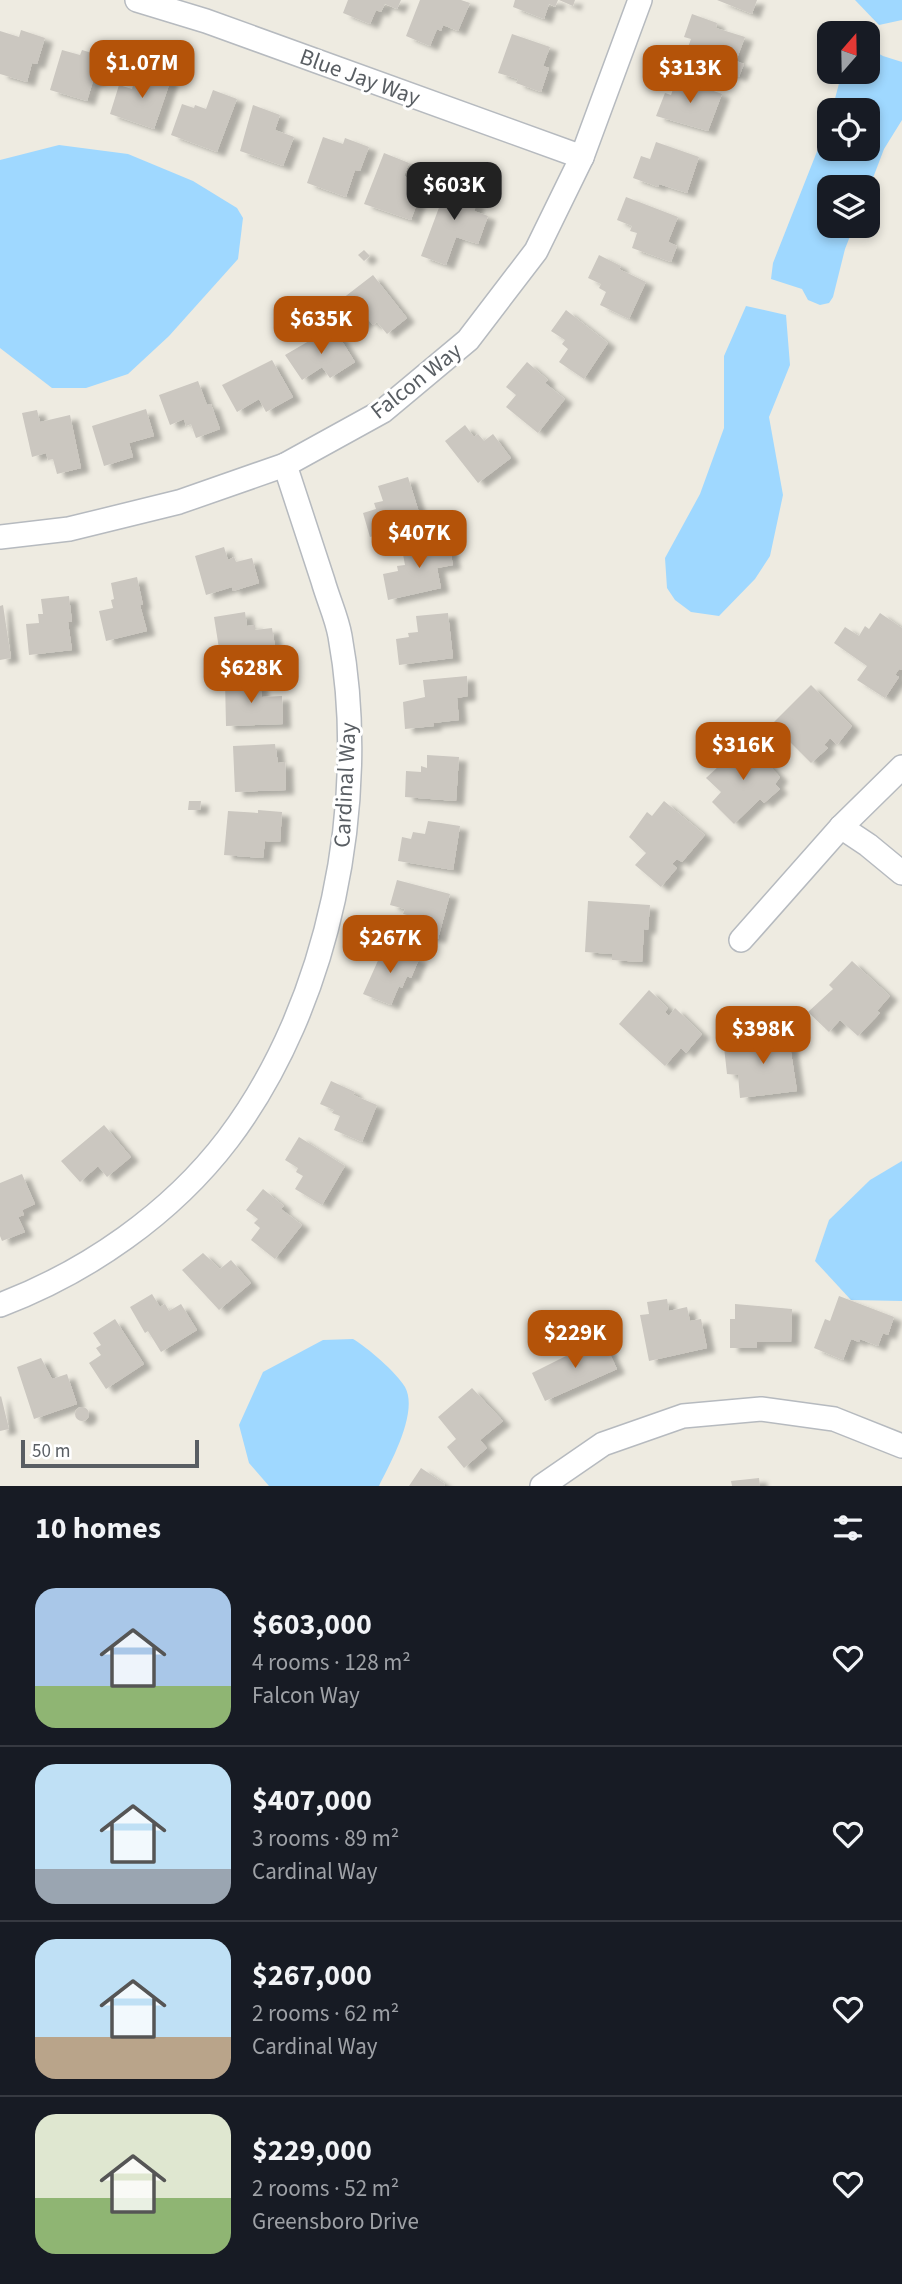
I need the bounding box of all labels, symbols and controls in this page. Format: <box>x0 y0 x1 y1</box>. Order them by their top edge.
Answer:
north arrow <box>817 21 880 84</box>
map controls <box>817 21 880 238</box>
street label: Blue Jay Way <box>295 40 425 114</box>
pin: $1.07M <box>85 41 199 100</box>
text: $1.07M <box>105 46 179 79</box>
pin: $313K <box>641 46 739 105</box>
text: $313K <box>659 51 721 84</box>
button: locate <box>817 98 880 161</box>
pin: $603K <box>405 162 503 222</box>
text: $603K <box>423 168 485 201</box>
button: layers <box>817 175 880 238</box>
pin: $635K <box>272 296 370 356</box>
text: $635K <box>290 302 352 335</box>
street label: Falcon Way <box>363 335 469 427</box>
pin: $407K <box>370 510 468 570</box>
text: $407K <box>388 516 450 549</box>
pin: $628K <box>202 646 300 705</box>
text: $628K <box>220 651 282 684</box>
street label: Cardinal Way <box>325 721 365 849</box>
pin: $316K <box>694 722 792 782</box>
text: $316K <box>712 728 774 761</box>
pin: $267K <box>341 916 439 975</box>
text: $267K <box>359 921 421 954</box>
pin: $398K <box>714 1006 812 1066</box>
text: $398K <box>732 1012 794 1045</box>
pin: $229K <box>526 1310 624 1370</box>
text: $229K <box>544 1316 606 1349</box>
scale bar <box>21 1437 200 1469</box>
text: 50 m <box>32 1438 70 1465</box>
text: 10 homes <box>35 1507 161 1550</box>
icon: filters <box>829 1509 867 1547</box>
text: $603,000 <box>252 1603 372 1646</box>
icon: home <box>91 1616 175 1700</box>
icon: heart <box>829 1639 867 1677</box>
text: 4 rooms · 128 m² <box>252 1646 411 1679</box>
text: Falcon Way <box>252 1679 360 1712</box>
text: $407,000 <box>252 1779 372 1822</box>
icon: home <box>91 1792 175 1876</box>
icon: heart <box>829 1815 867 1853</box>
text: 3 rooms · 89 m² <box>252 1822 399 1855</box>
text: Cardinal Way <box>252 1855 378 1888</box>
text: $267,000 <box>252 1954 372 1997</box>
icon: home <box>91 1967 175 2051</box>
icon: heart <box>829 1990 867 2028</box>
text: 2 rooms · 62 m² <box>252 1997 399 2030</box>
text: Cardinal Way <box>252 2030 378 2063</box>
text: $229,000 <box>252 2129 372 2172</box>
icon: home <box>91 2142 175 2226</box>
icon: heart <box>829 2165 867 2203</box>
text: 2 rooms · 52 m² <box>252 2172 399 2205</box>
text: Greensboro Drive <box>252 2205 419 2238</box>

